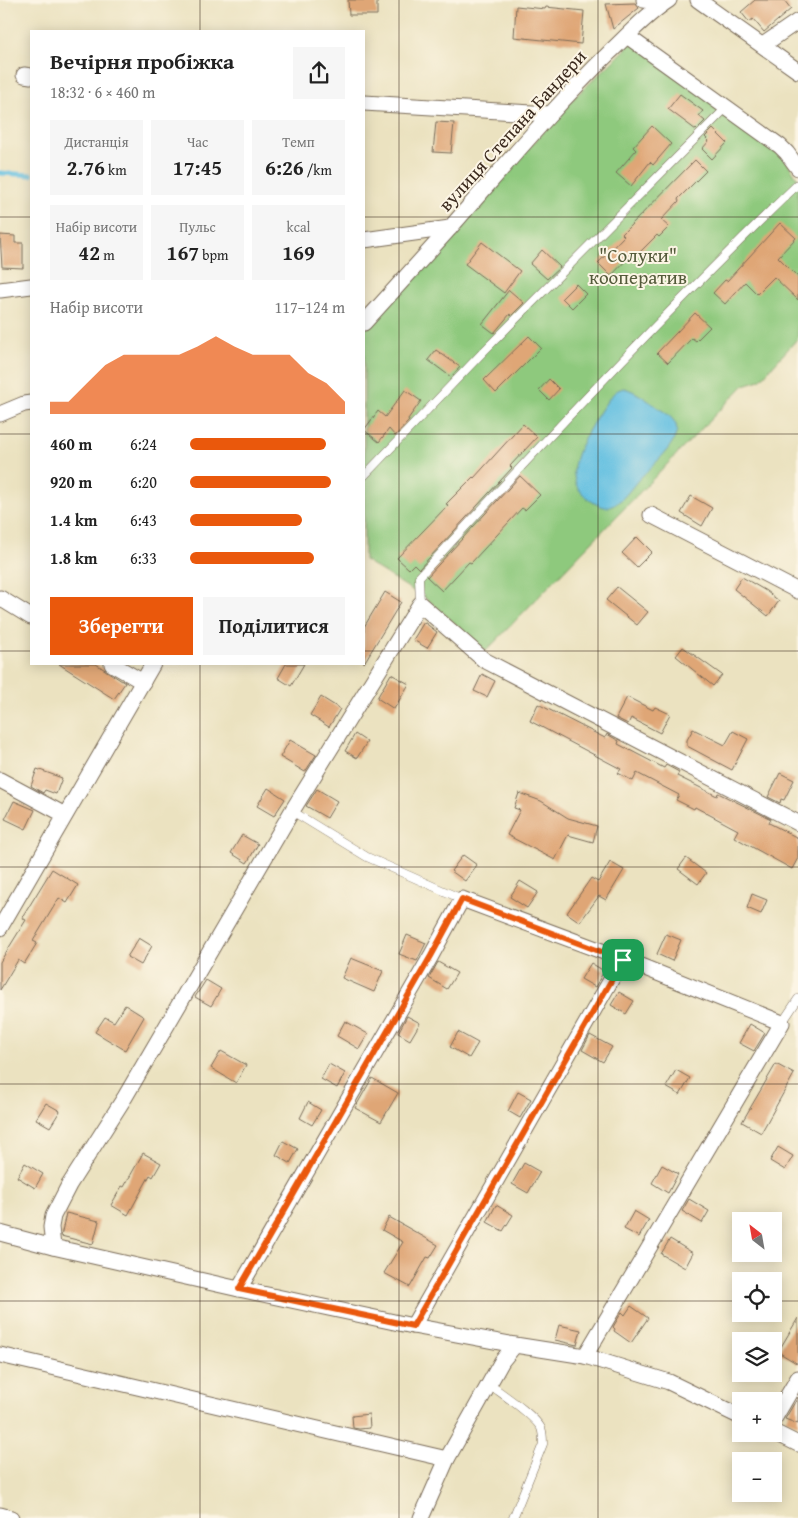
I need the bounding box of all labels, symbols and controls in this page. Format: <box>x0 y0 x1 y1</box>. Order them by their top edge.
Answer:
street label: вулиця Степана Бандери <box>432 43 592 217</box>
text: Вечірня пробіжка <box>50 45 234 77</box>
button: share <box>293 47 345 99</box>
text: 18:32 · 6 × 460 m <box>50 80 155 104</box>
text: Дистанція <box>64 132 129 152</box>
text: Час <box>187 132 208 152</box>
text: Темп <box>282 132 315 152</box>
text: 2.76 <box>66 152 105 183</box>
text: 17:45 <box>173 152 222 183</box>
text: 6:26 <box>265 152 304 183</box>
text: km <box>105 160 127 180</box>
text: /km <box>304 160 332 180</box>
text: Набір висоти <box>56 217 137 237</box>
text: Пульс <box>179 217 216 237</box>
text: kcal <box>287 217 310 237</box>
text: 42 <box>78 237 100 268</box>
text: 167 <box>167 237 199 268</box>
text: 169 <box>282 237 315 268</box>
park label: "Солуки" кооператив <box>589 241 687 291</box>
text: m <box>100 245 115 265</box>
text: bpm <box>199 245 228 265</box>
text: Набір висоти <box>50 295 143 319</box>
text: 117–124 m <box>275 295 345 319</box>
text: 460 m <box>50 432 92 456</box>
text: 6:24 <box>130 432 157 456</box>
text: 920 m <box>50 470 92 494</box>
text: 6:20 <box>130 470 157 494</box>
text: 1.4 km <box>50 508 97 532</box>
text: 6:43 <box>130 508 157 532</box>
text: 1.8 km <box>50 546 97 570</box>
text: 6:33 <box>130 546 157 570</box>
button: Зберегти <box>50 597 193 655</box>
button: Поділитися <box>203 597 345 655</box>
pin <box>602 939 644 981</box>
icon: arrive <box>609 946 637 974</box>
north arrow <box>732 1212 782 1262</box>
map controls <box>732 1212 782 1502</box>
button: locate <box>732 1272 782 1322</box>
button: layers <box>732 1332 782 1382</box>
button: + <box>732 1392 782 1442</box>
button: − <box>732 1452 782 1502</box>

